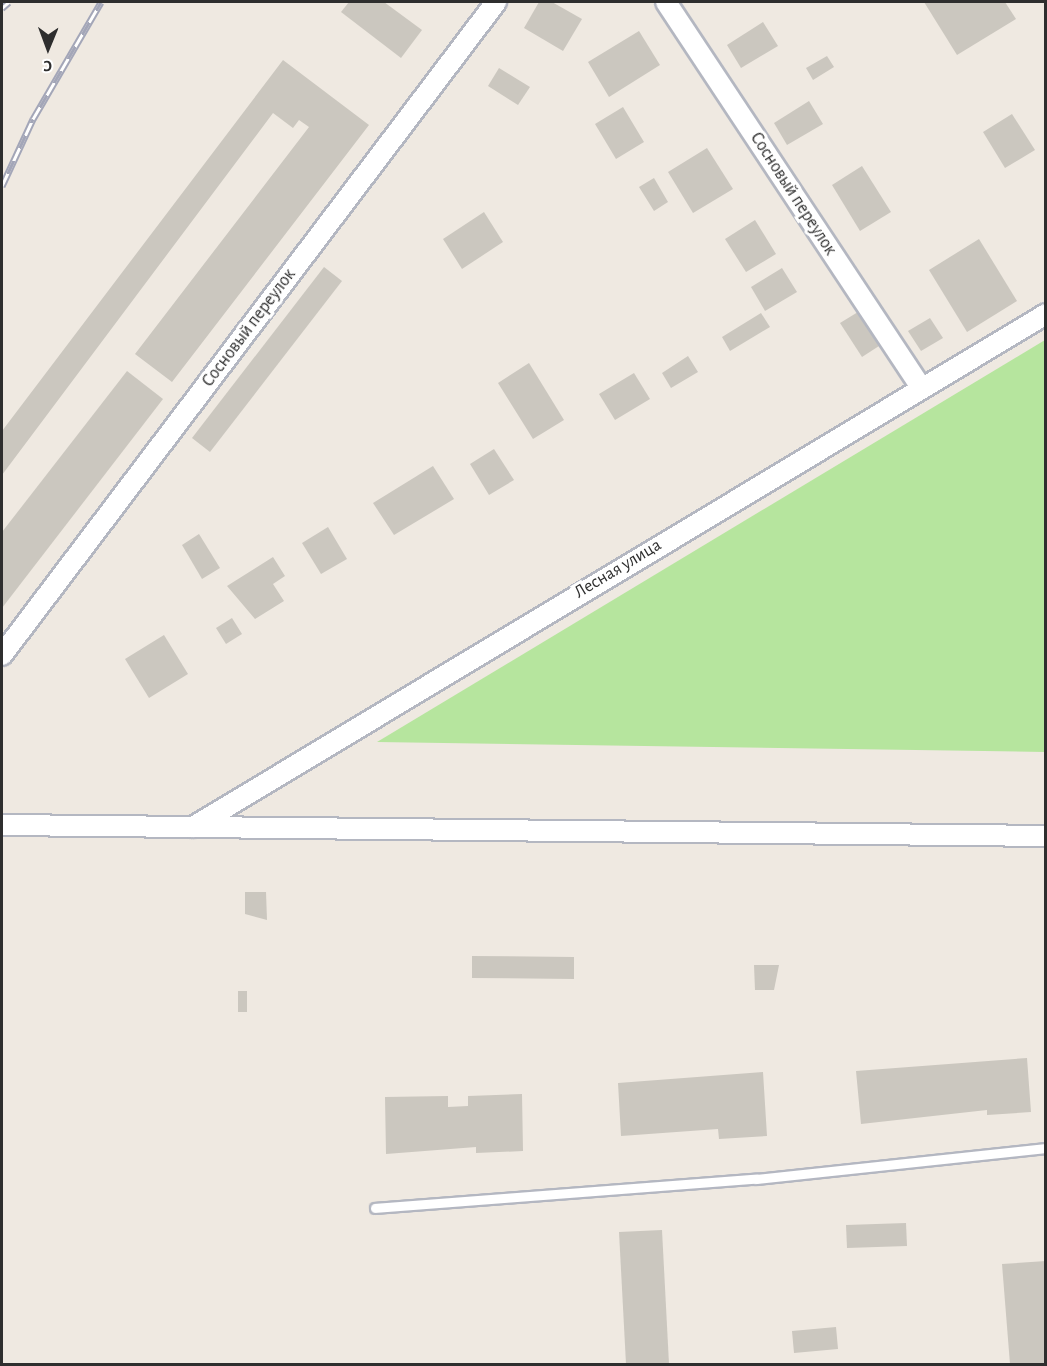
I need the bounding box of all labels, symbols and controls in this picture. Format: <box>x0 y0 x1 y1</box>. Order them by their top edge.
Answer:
north arrow <box>18 18 78 78</box>
text: С <box>43 58 52 74</box>
street label: Сосновый переулок <box>745 128 841 260</box>
street label: Сосновый переулок <box>197 264 301 392</box>
street label: Лесная улица <box>571 535 665 603</box>

